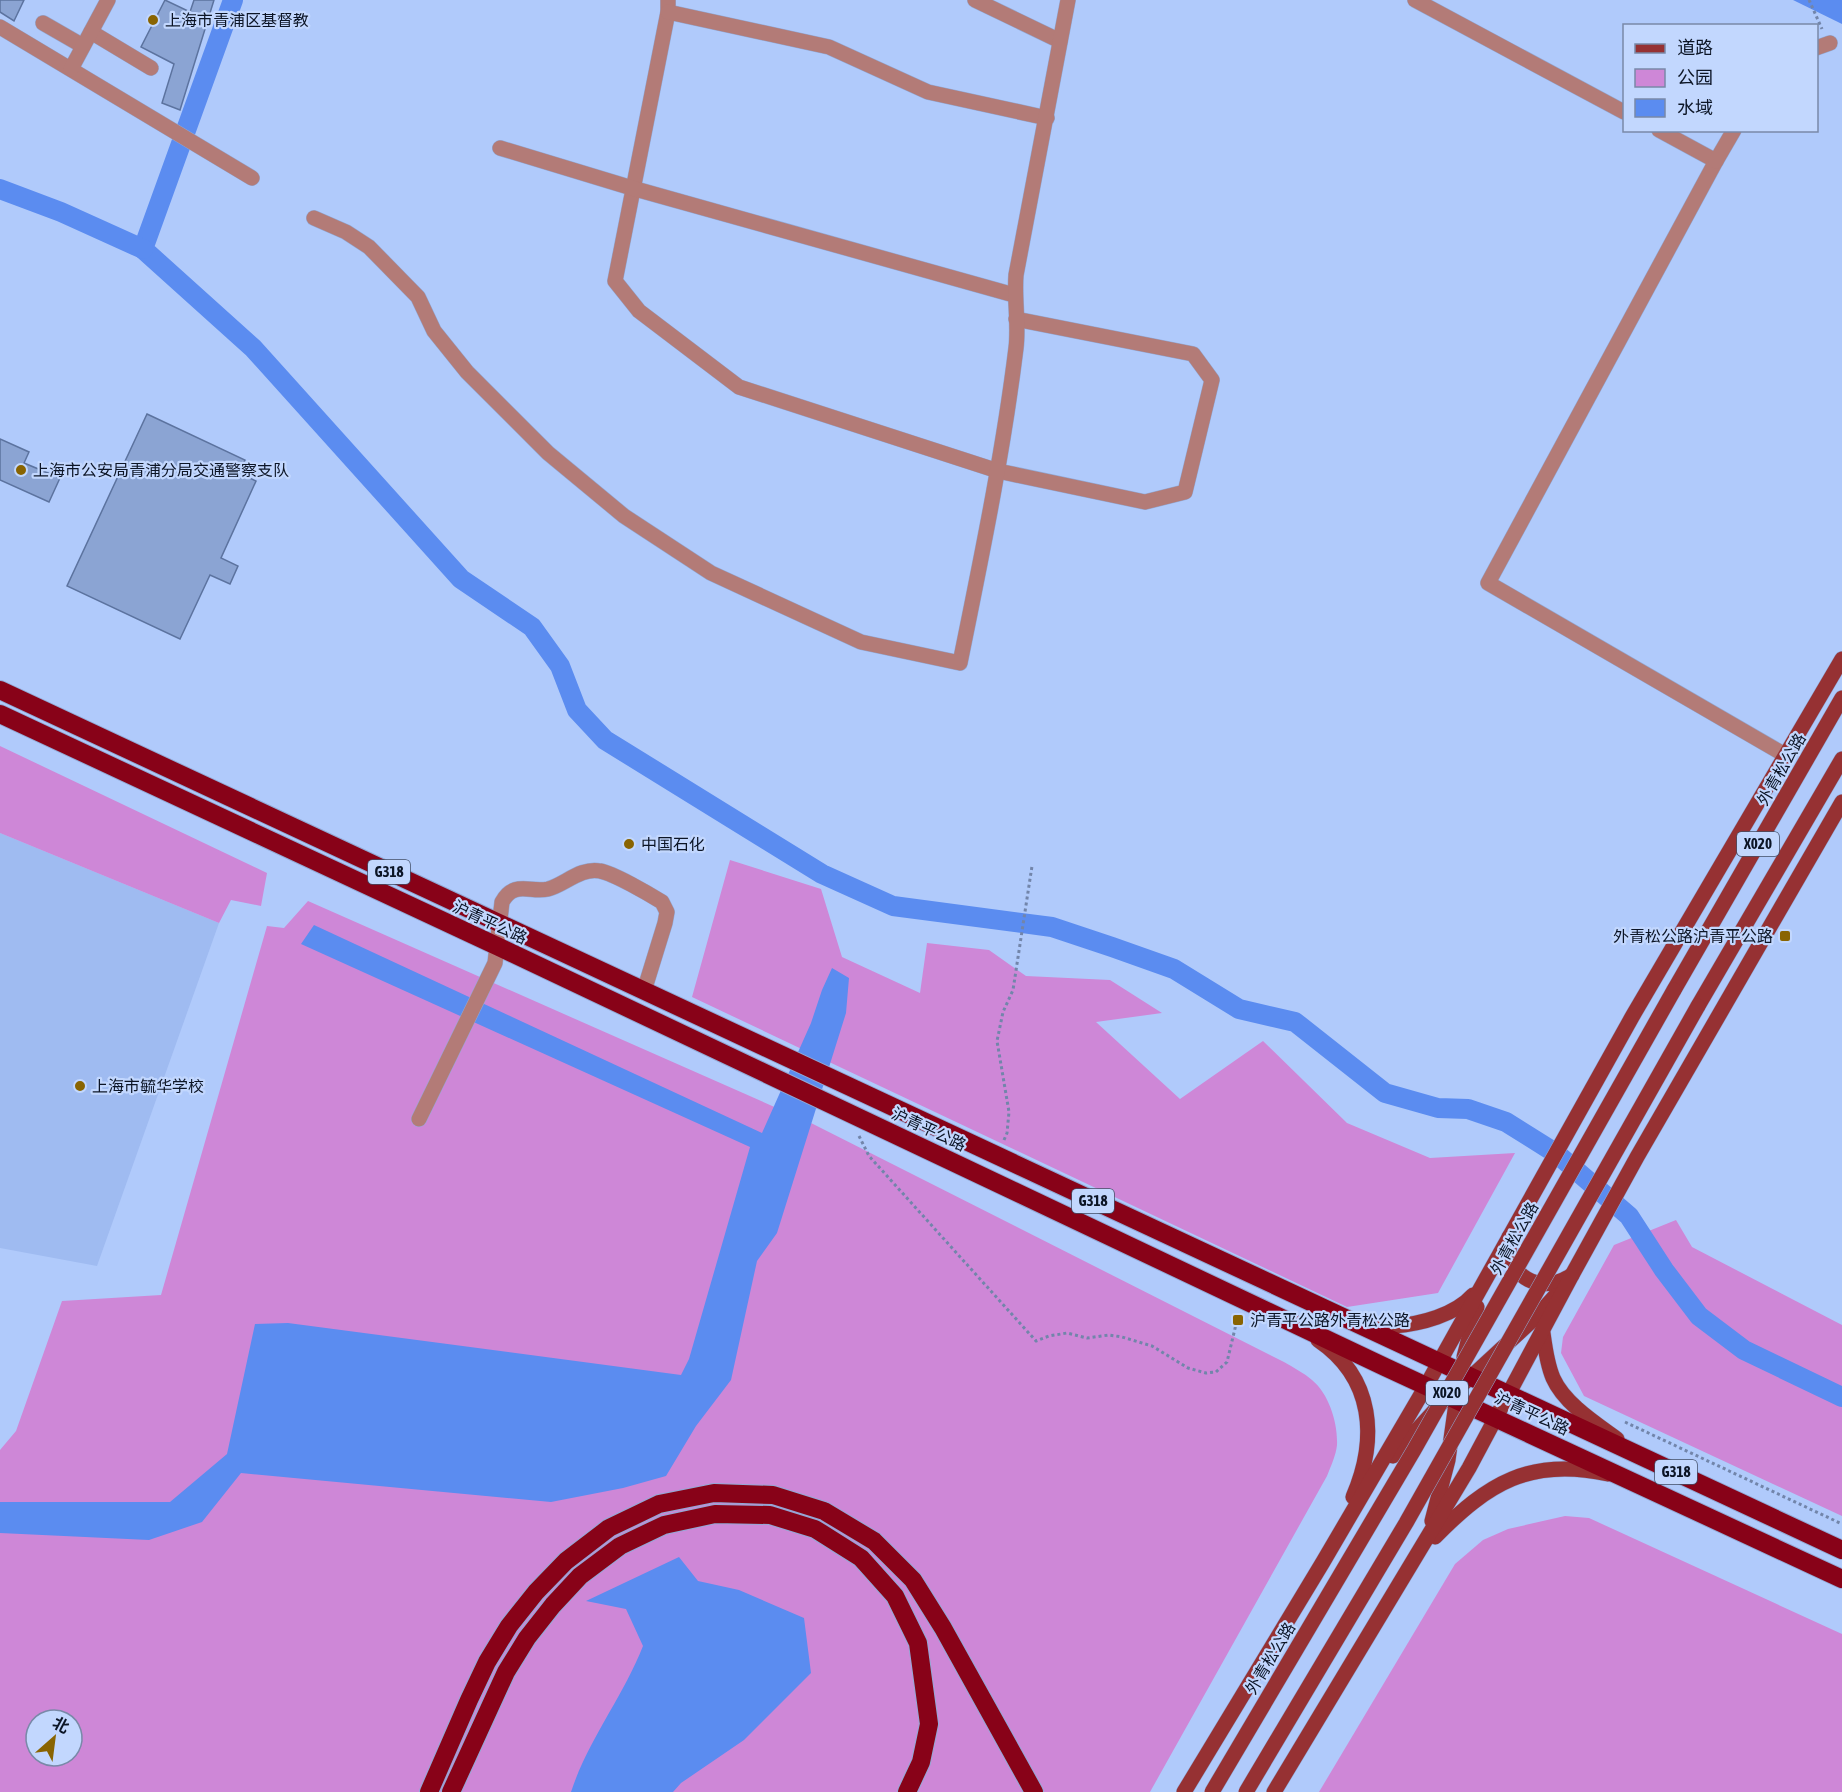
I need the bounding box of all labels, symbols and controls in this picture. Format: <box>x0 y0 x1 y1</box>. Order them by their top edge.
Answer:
place label: 上海市青浦区基督教 <box>165 11 309 29</box>
marker: 上海市青浦区基督教 <box>146 13 160 27</box>
legend <box>1623 24 1818 132</box>
text: 道路 <box>1677 37 1713 58</box>
text: 公园 <box>1677 67 1713 88</box>
text: 水域 <box>1677 97 1713 118</box>
place label: 上海市公安局青浦分局交通警察支队 <box>33 461 289 479</box>
marker: 上海市公安局青浦分局交通警察支队 <box>14 463 28 477</box>
street label: 外青松公路 <box>1753 730 1809 808</box>
road number: X020 <box>1737 832 1779 856</box>
place label: 中国石化 <box>641 835 705 853</box>
marker: 中国石化 <box>622 837 636 851</box>
road number: G318 <box>368 860 410 884</box>
street label: 沪青平公路 <box>450 897 530 947</box>
place label: 外青松公路沪青平公路 <box>1613 927 1773 945</box>
marker: 外青松公路沪青平公路 <box>1778 929 1792 943</box>
place label: 上海市毓华学校 <box>92 1077 204 1095</box>
marker: 上海市毓华学校 <box>73 1079 87 1093</box>
street label: 沪青平公路 <box>889 1104 969 1154</box>
road number: G318 <box>1072 1189 1114 1213</box>
street label: 外青松公路 <box>1487 1199 1541 1277</box>
place label: 沪青平公路外青松公路 <box>1250 1311 1410 1329</box>
marker: 沪青平公路外青松公路 <box>1231 1313 1245 1327</box>
road number: X020 <box>1426 1381 1468 1405</box>
street label: 沪青平公路 <box>1492 1388 1572 1438</box>
road number: G318 <box>1655 1460 1697 1484</box>
street label: 外青松公路 <box>1242 1619 1298 1697</box>
north arrow <box>24 1708 84 1768</box>
text: 北 <box>50 1713 72 1736</box>

